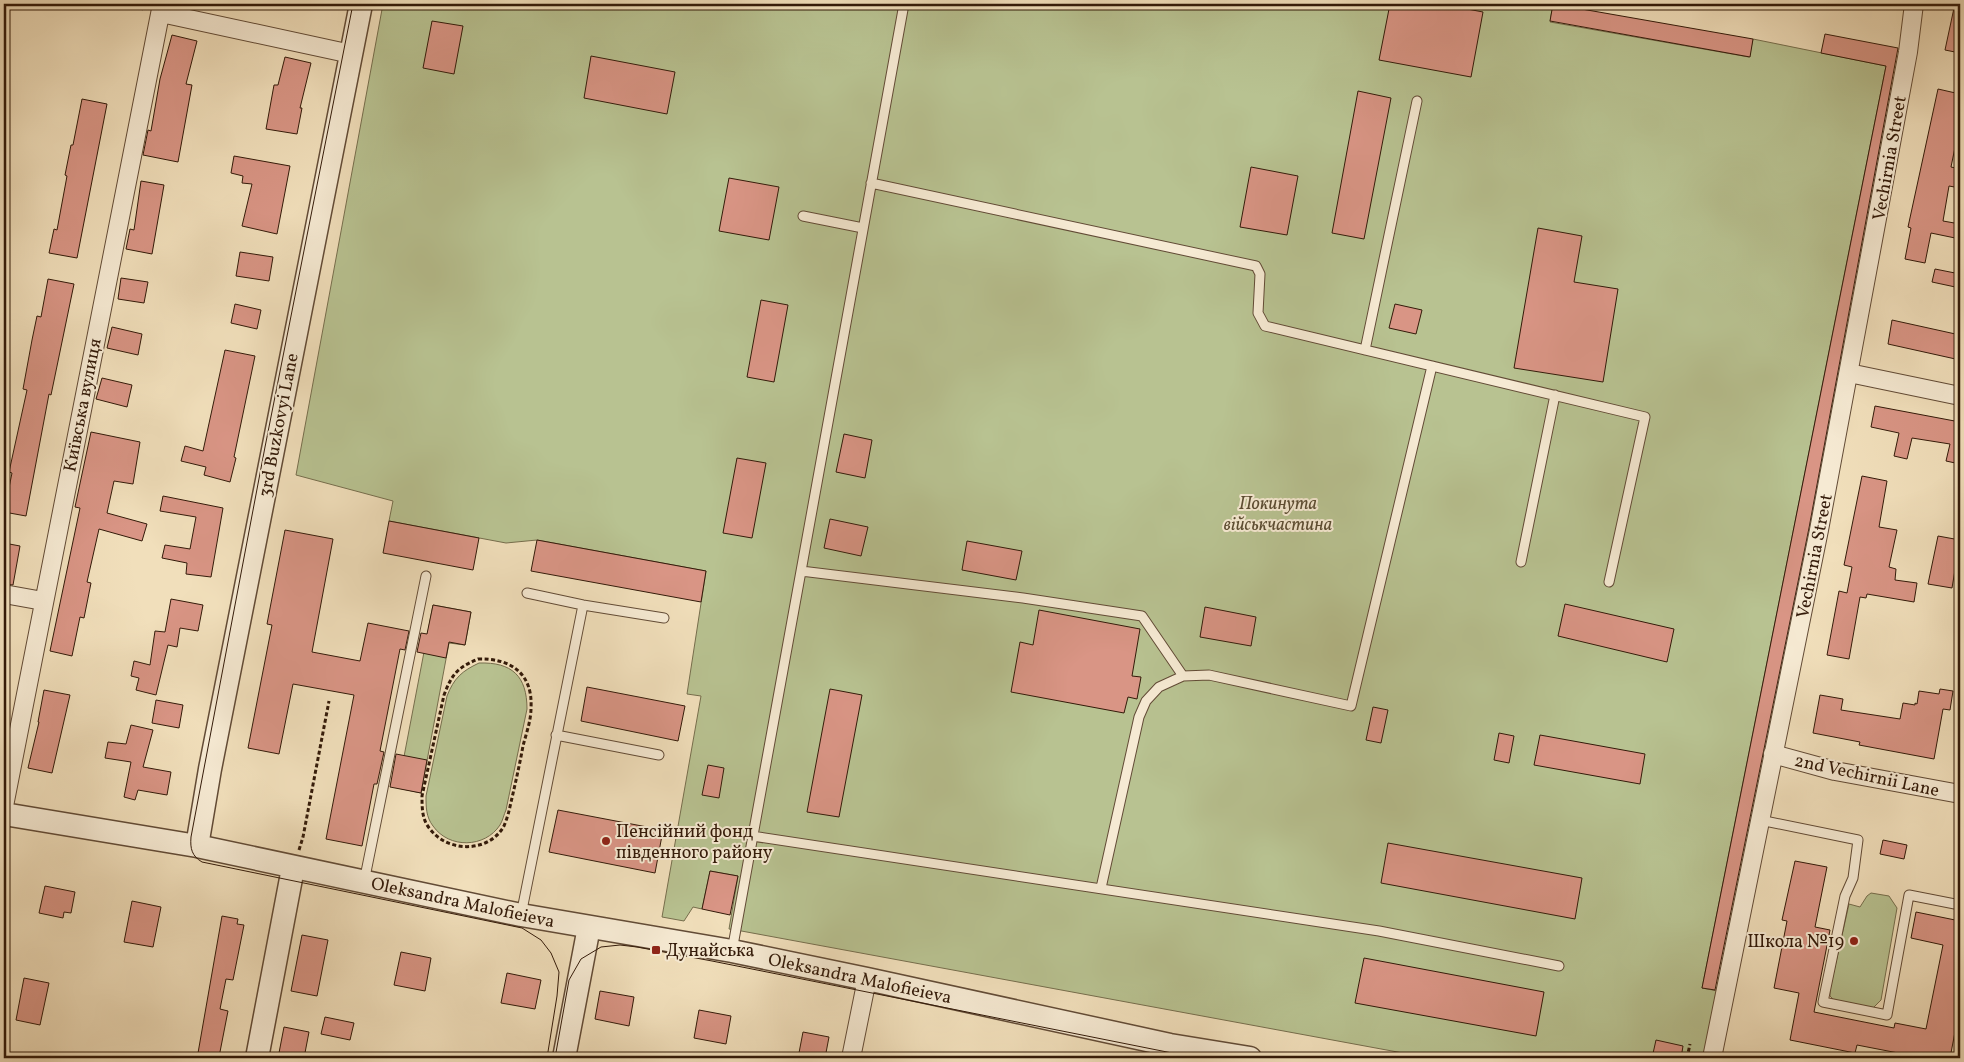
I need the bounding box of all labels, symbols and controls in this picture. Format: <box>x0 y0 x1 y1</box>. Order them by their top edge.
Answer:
street label: Vechirnia Street <box>1867 94 1914 223</box>
street label: Київська вулиця <box>58 336 109 474</box>
street label: 3rd Buzkovyi Lane <box>253 351 306 500</box>
park label: Покинута військчастина <box>1224 492 1332 538</box>
street label: Vechirnia Street <box>1791 492 1840 621</box>
street label: 2nd Vechirnii Lane <box>1792 749 1941 804</box>
place label: Пенсійний фонд південного району <box>616 820 773 866</box>
marker: Пенсійний фонд південного району <box>600 835 612 847</box>
street label: Oleksandra Malofieieva <box>368 872 557 935</box>
place label: Школа №19 <box>1747 930 1844 955</box>
marker: Школа №19 <box>1848 935 1860 947</box>
place label: Дунайська <box>666 939 755 964</box>
marker: Дунайська <box>650 944 662 956</box>
street label: Oleksandra Malofieieva <box>765 948 954 1011</box>

